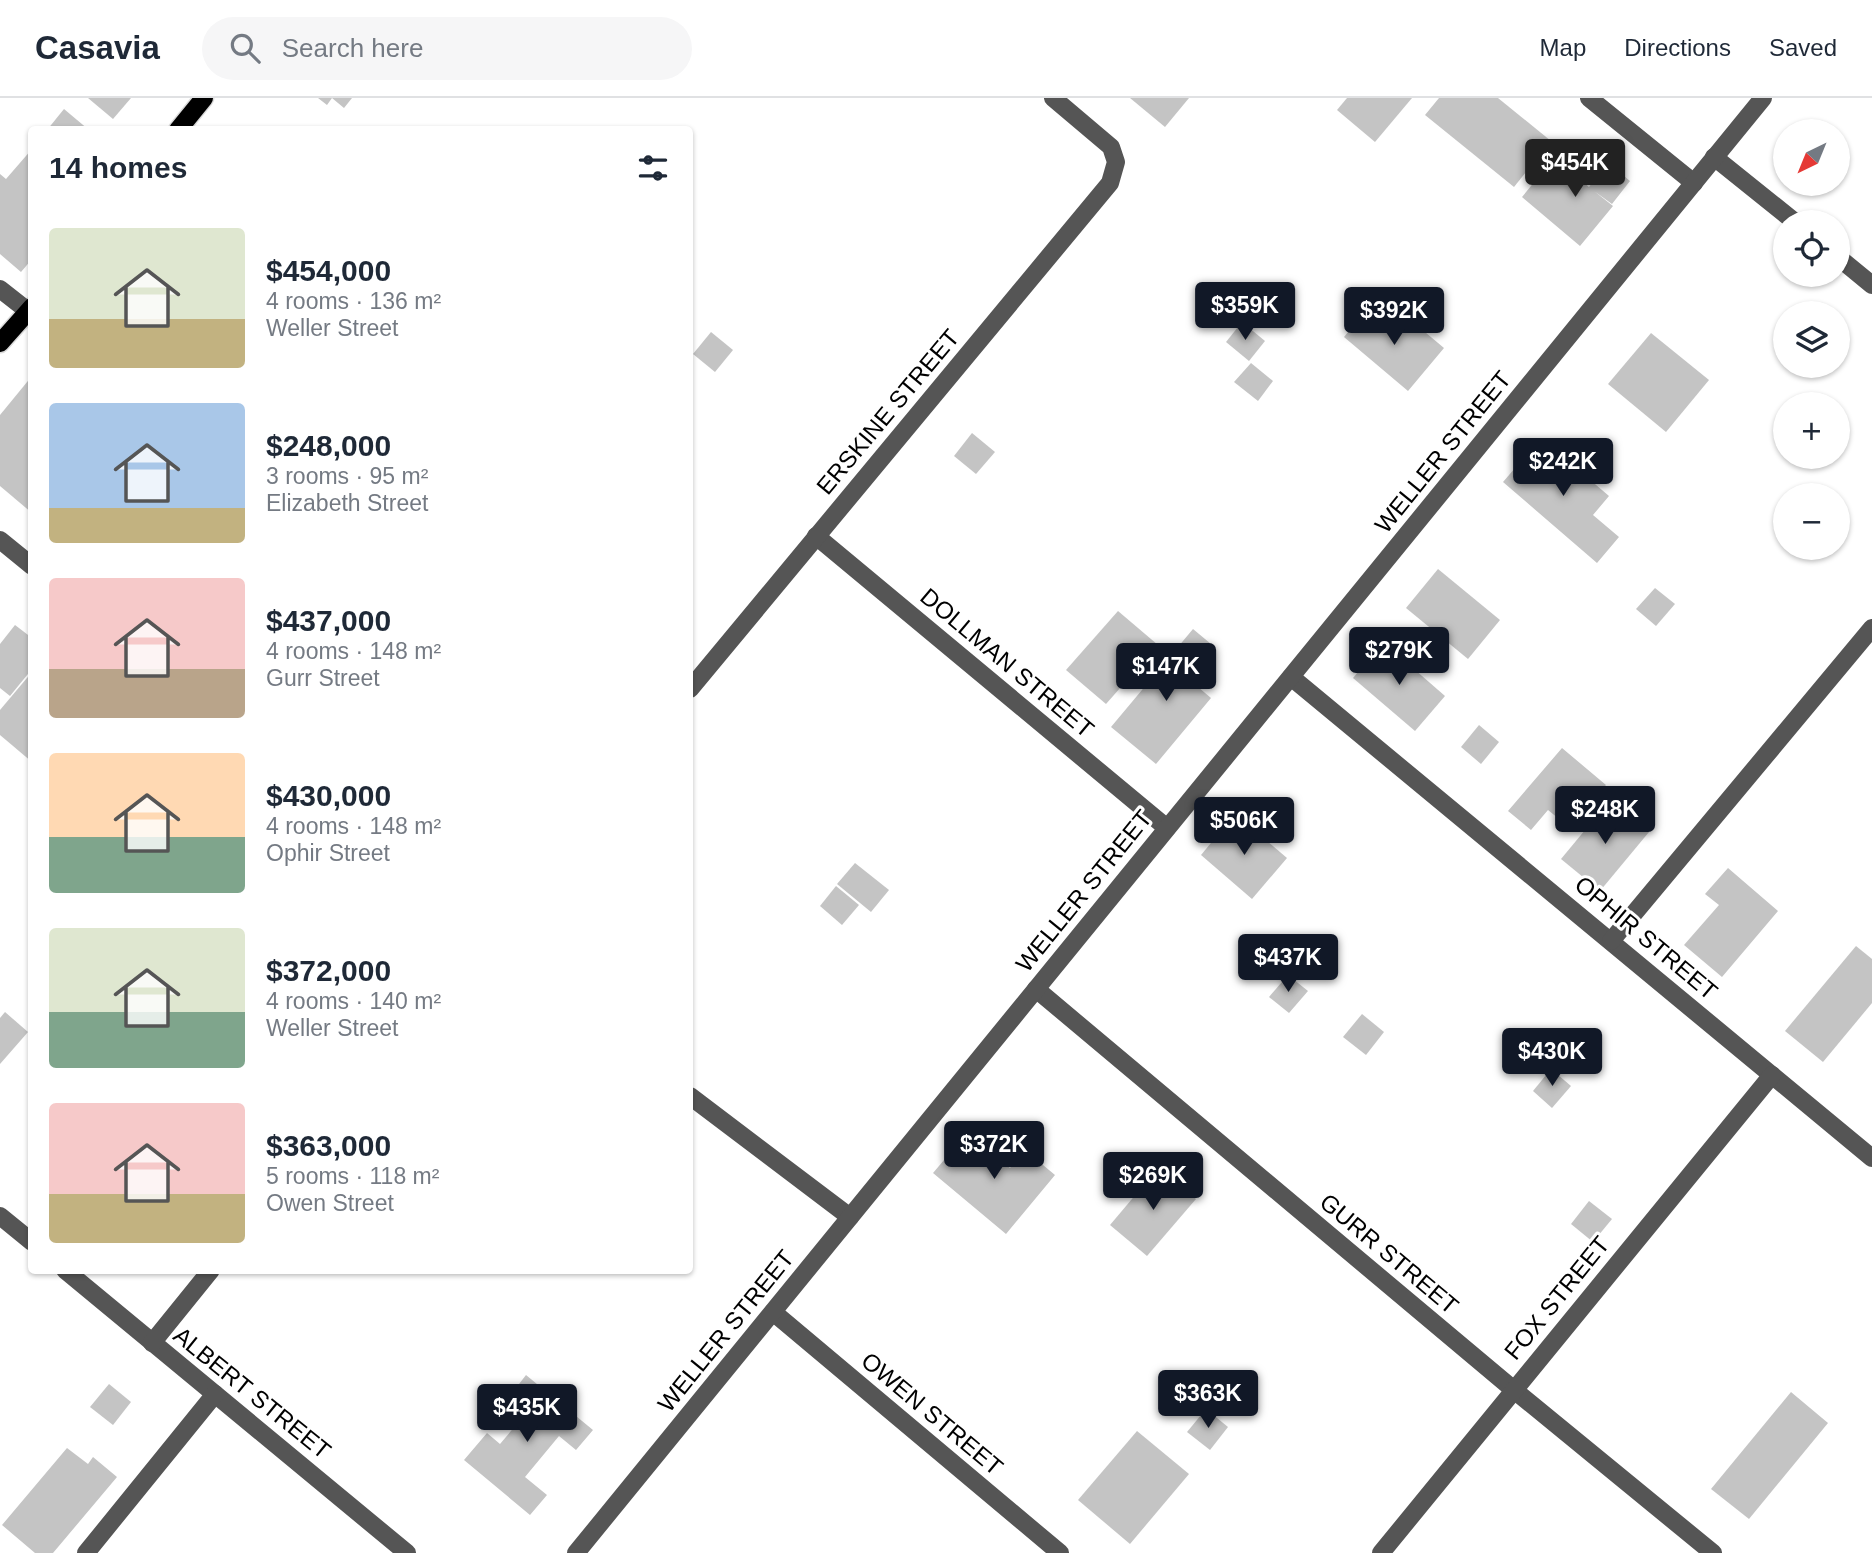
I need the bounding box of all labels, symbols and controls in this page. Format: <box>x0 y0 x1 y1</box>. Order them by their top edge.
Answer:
search box <box>202 17 692 80</box>
text: Casavia <box>35 29 160 66</box>
icon: search <box>226 29 264 67</box>
text: Search here <box>282 33 423 63</box>
text: Map <box>1540 34 1586 61</box>
text: Directions <box>1624 34 1731 61</box>
text: Saved <box>1769 34 1837 61</box>
north arrow <box>1773 119 1850 196</box>
map controls <box>1773 119 1850 560</box>
pin: $454K <box>1526 140 1624 199</box>
icon: filters <box>634 149 672 187</box>
text: $454K <box>1541 149 1609 175</box>
text: 14 homes <box>49 151 187 184</box>
button: locate <box>1773 210 1850 287</box>
text: $454,000 <box>266 254 391 287</box>
icon: home <box>105 256 189 340</box>
pin: $359K <box>1196 282 1294 342</box>
text: 4 rooms · 136 m² <box>266 288 441 314</box>
pin: $392K <box>1345 288 1443 347</box>
text: $359K <box>1211 292 1279 318</box>
text: $392K <box>1360 297 1428 323</box>
button: layers <box>1773 301 1850 378</box>
text: Weller Street <box>266 315 399 341</box>
street label: ERSKINE STREET <box>811 324 965 500</box>
street label: WELLER STREET <box>1369 365 1516 538</box>
button: + <box>1773 392 1850 469</box>
text: $248,000 <box>266 429 391 462</box>
icon: home <box>105 431 189 515</box>
pin: $242K <box>1514 438 1612 498</box>
text: $242K <box>1529 448 1597 474</box>
text: 3 rooms · 95 m² <box>266 463 428 489</box>
button: − <box>1773 483 1850 560</box>
text: Elizabeth Street <box>266 490 428 516</box>
street label: DOLLMAN STREET <box>915 582 1100 743</box>
text: $437,000 <box>266 604 391 637</box>
icon: home <box>105 606 189 690</box>
pin: $279K <box>1350 628 1448 687</box>
text: $279K <box>1365 637 1433 663</box>
text: 4 rooms · 148 m² <box>266 638 441 664</box>
pin: $147K <box>1117 644 1215 703</box>
text: $147K <box>1132 653 1200 679</box>
text: Gurr Street <box>266 665 380 691</box>
text: $430,000 <box>266 779 391 812</box>
icon: home <box>105 781 189 865</box>
pin: $248K <box>1556 786 1654 846</box>
text: $248K <box>1571 796 1639 822</box>
pin: $506K <box>1195 798 1293 857</box>
street label: WELLER STREET <box>1010 804 1157 977</box>
text: $506K <box>1210 807 1278 833</box>
text: 4 rooms · 148 m² <box>266 813 441 839</box>
text: Ophir Street <box>266 840 390 866</box>
street label: OPHIR STREET <box>1570 870 1723 1005</box>
pin: $437K <box>1239 934 1337 994</box>
text: $437K <box>1254 944 1322 970</box>
text: $372,000 <box>266 954 391 987</box>
icon: home <box>105 956 189 1040</box>
text: 4 rooms · 140 m² <box>266 988 441 1014</box>
text: Weller Street <box>266 1015 399 1041</box>
pin: $430K <box>1503 1028 1601 1088</box>
text: $430K <box>1518 1038 1586 1064</box>
pin: $372K <box>945 1122 1043 1181</box>
text: $363,000 <box>266 1129 391 1162</box>
icon: home <box>105 1131 189 1215</box>
text: $372K <box>960 1131 1028 1157</box>
pin: $269K <box>1104 1152 1202 1212</box>
text: $269K <box>1119 1162 1187 1188</box>
text: 5 rooms · 118 m² <box>266 1163 439 1189</box>
street label: GURR STREET <box>1315 1188 1464 1319</box>
text: Owen Street <box>266 1190 394 1216</box>
street label: FOX STREET <box>1499 1230 1615 1365</box>
street label: WELLER STREET <box>652 1244 799 1417</box>
street label: ALBERT STREET <box>168 1321 336 1464</box>
street label: OWEN STREET <box>856 1347 1009 1481</box>
pin: $363K <box>1159 1370 1257 1430</box>
text: $363K <box>1174 1380 1242 1406</box>
pin: $435K <box>478 1384 576 1444</box>
text: $435K <box>493 1394 561 1420</box>

